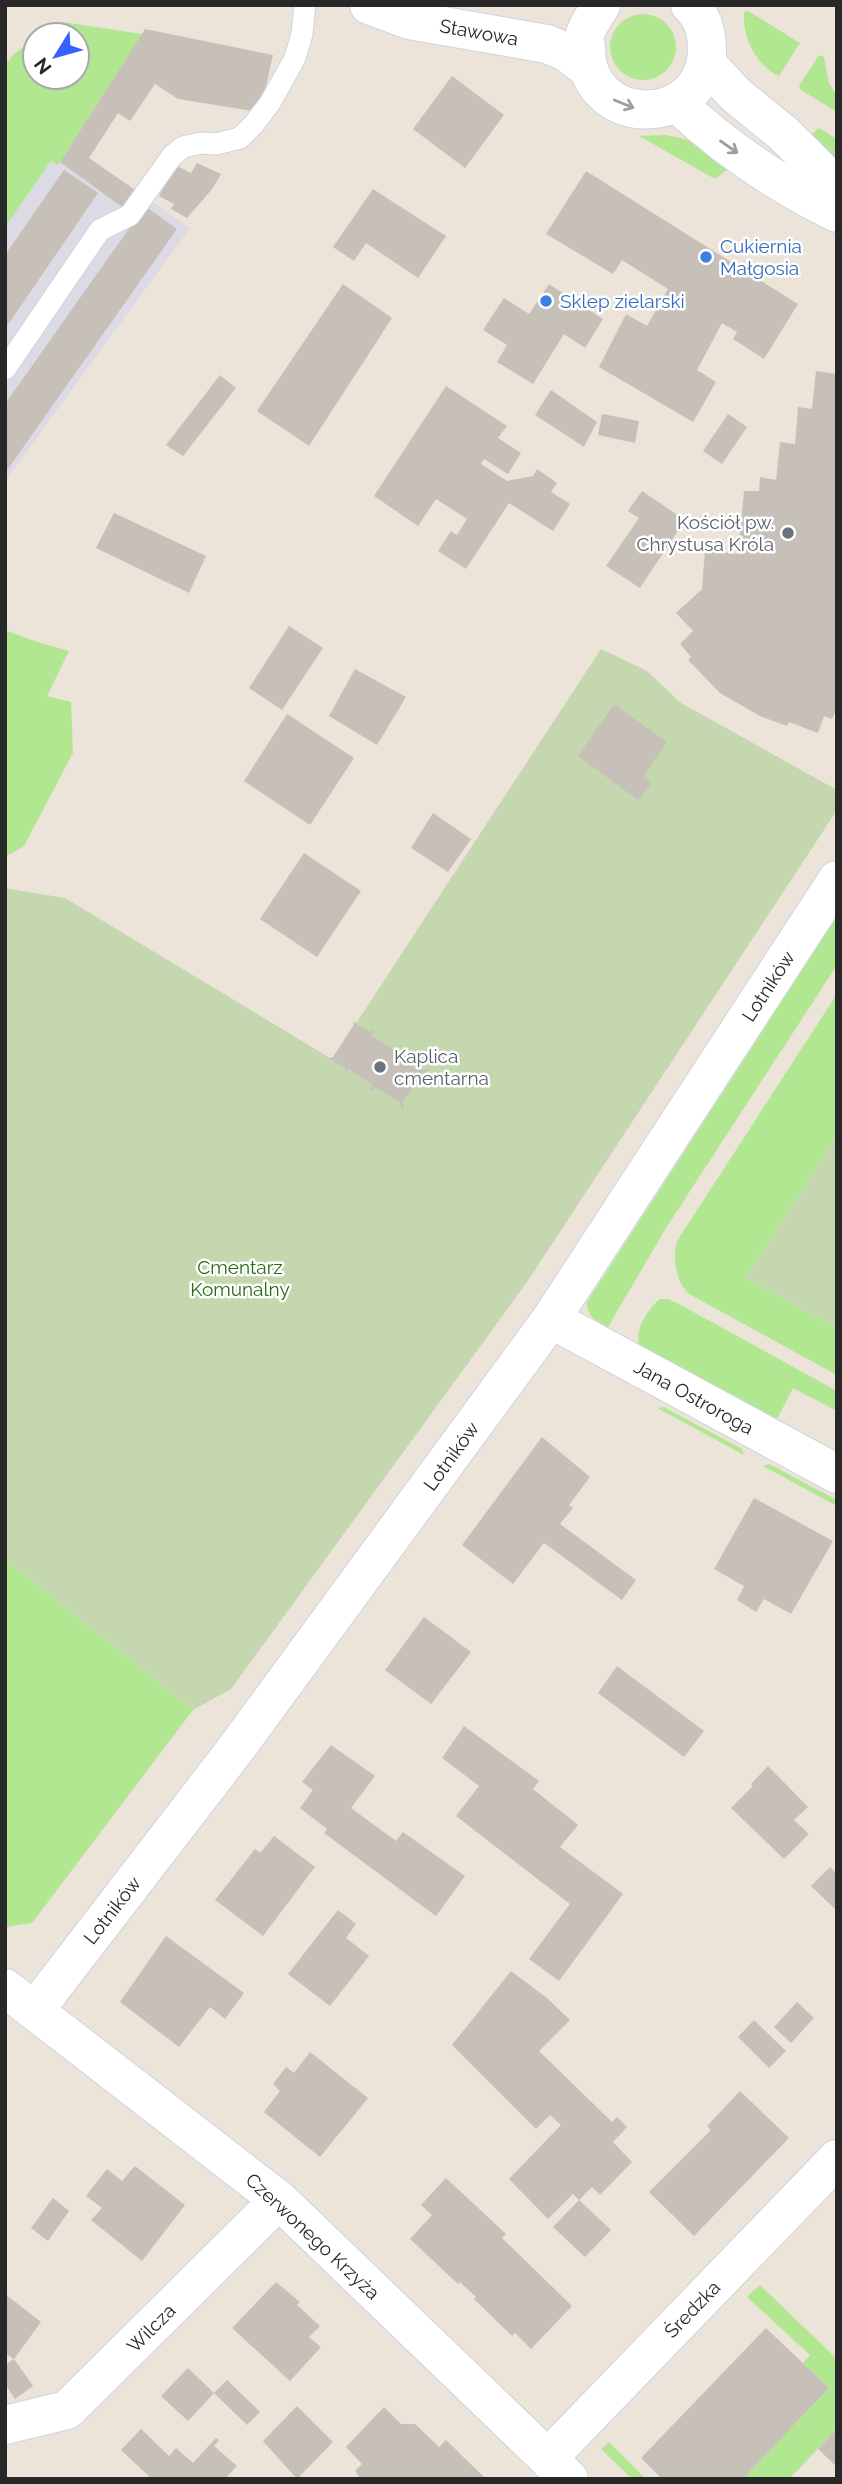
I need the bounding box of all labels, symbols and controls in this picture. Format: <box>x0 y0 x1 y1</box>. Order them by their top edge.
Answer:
street label: Stawowa <box>438 14 520 50</box>
north arrow <box>21 21 91 91</box>
text: N <box>29 54 56 79</box>
one-way arrow <box>613 99 634 112</box>
one-way arrow <box>719 140 738 154</box>
place label: Cukiernia Małgosia <box>720 235 802 279</box>
marker: Cukiernia Małgosia <box>698 249 714 265</box>
place label: Sklep zielarski <box>560 290 685 312</box>
marker: Sklep zielarski <box>538 293 554 309</box>
place label: Kościół pw. Chrystusa Króla <box>637 511 774 555</box>
marker: Kościół pw. Chrystusa Króla <box>780 525 796 541</box>
street label: Lotników <box>737 946 799 1025</box>
place label: Kaplica cmentarna <box>394 1045 489 1089</box>
marker: Kaplica cmentarna <box>372 1059 388 1075</box>
park label: Cmentarz Komunalny <box>190 1256 290 1300</box>
street label: Jana Ostroroga <box>631 1355 757 1439</box>
street label: Lotników <box>419 1417 484 1495</box>
street label: Lotników <box>79 1871 146 1948</box>
street label: Czerwonego Krzyża <box>242 2168 384 2304</box>
street label: Średzka <box>660 2276 724 2342</box>
street label: Wilcza <box>122 2299 180 2357</box>

